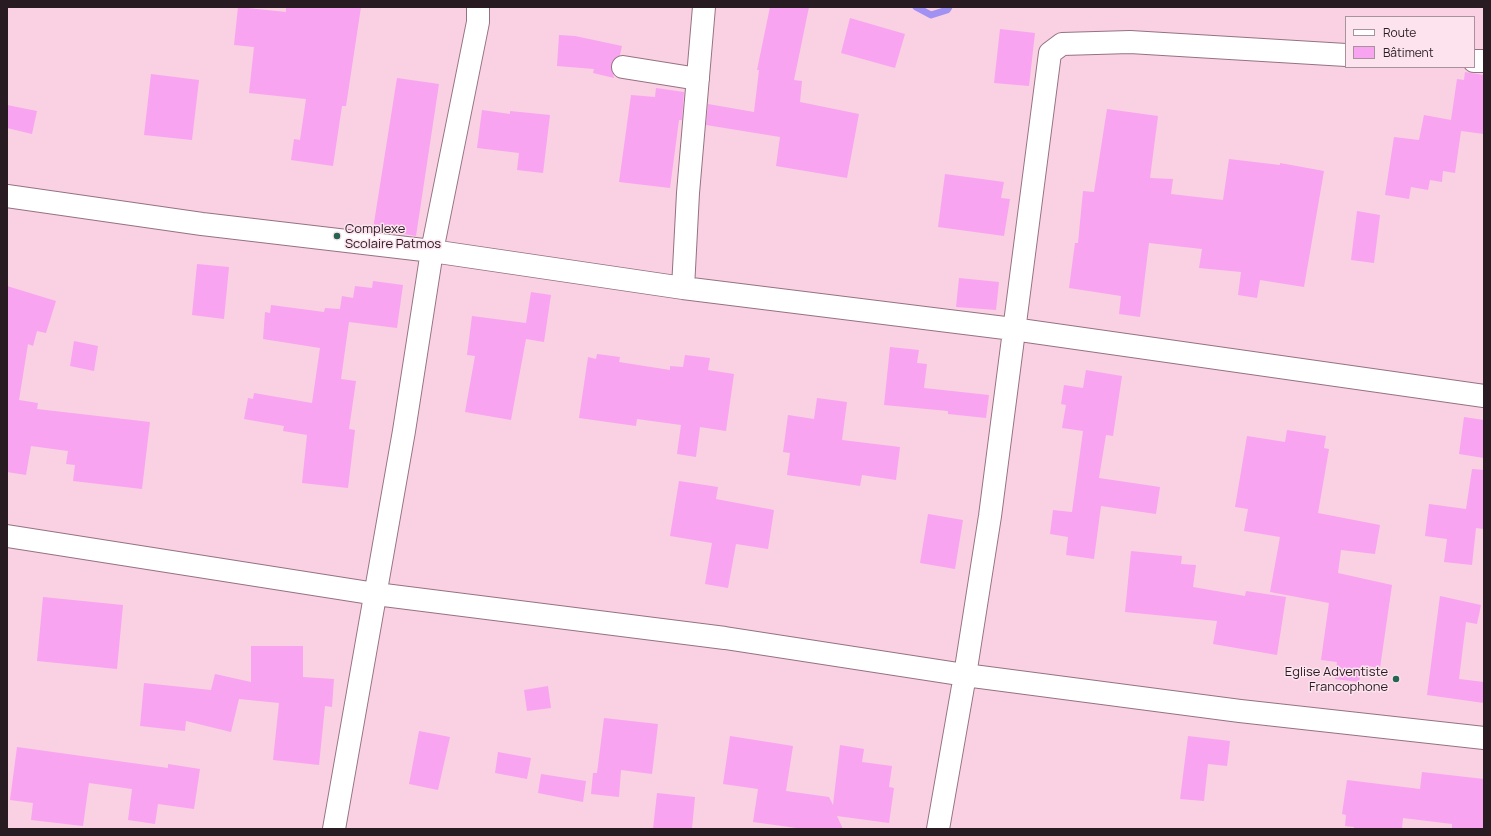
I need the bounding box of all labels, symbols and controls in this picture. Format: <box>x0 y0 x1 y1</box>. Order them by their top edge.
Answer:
legend <box>1345 16 1475 68</box>
text: Route <box>1383 24 1416 41</box>
text: Bâtiment <box>1383 44 1434 61</box>
place label: Complexe Scolaire Patmos <box>345 221 441 252</box>
marker: Complexe Scolaire Patmos <box>332 231 342 241</box>
place label: Eglise Adventiste Francophone <box>1285 664 1388 695</box>
marker: Eglise Adventiste Francophone <box>1391 674 1401 684</box>

